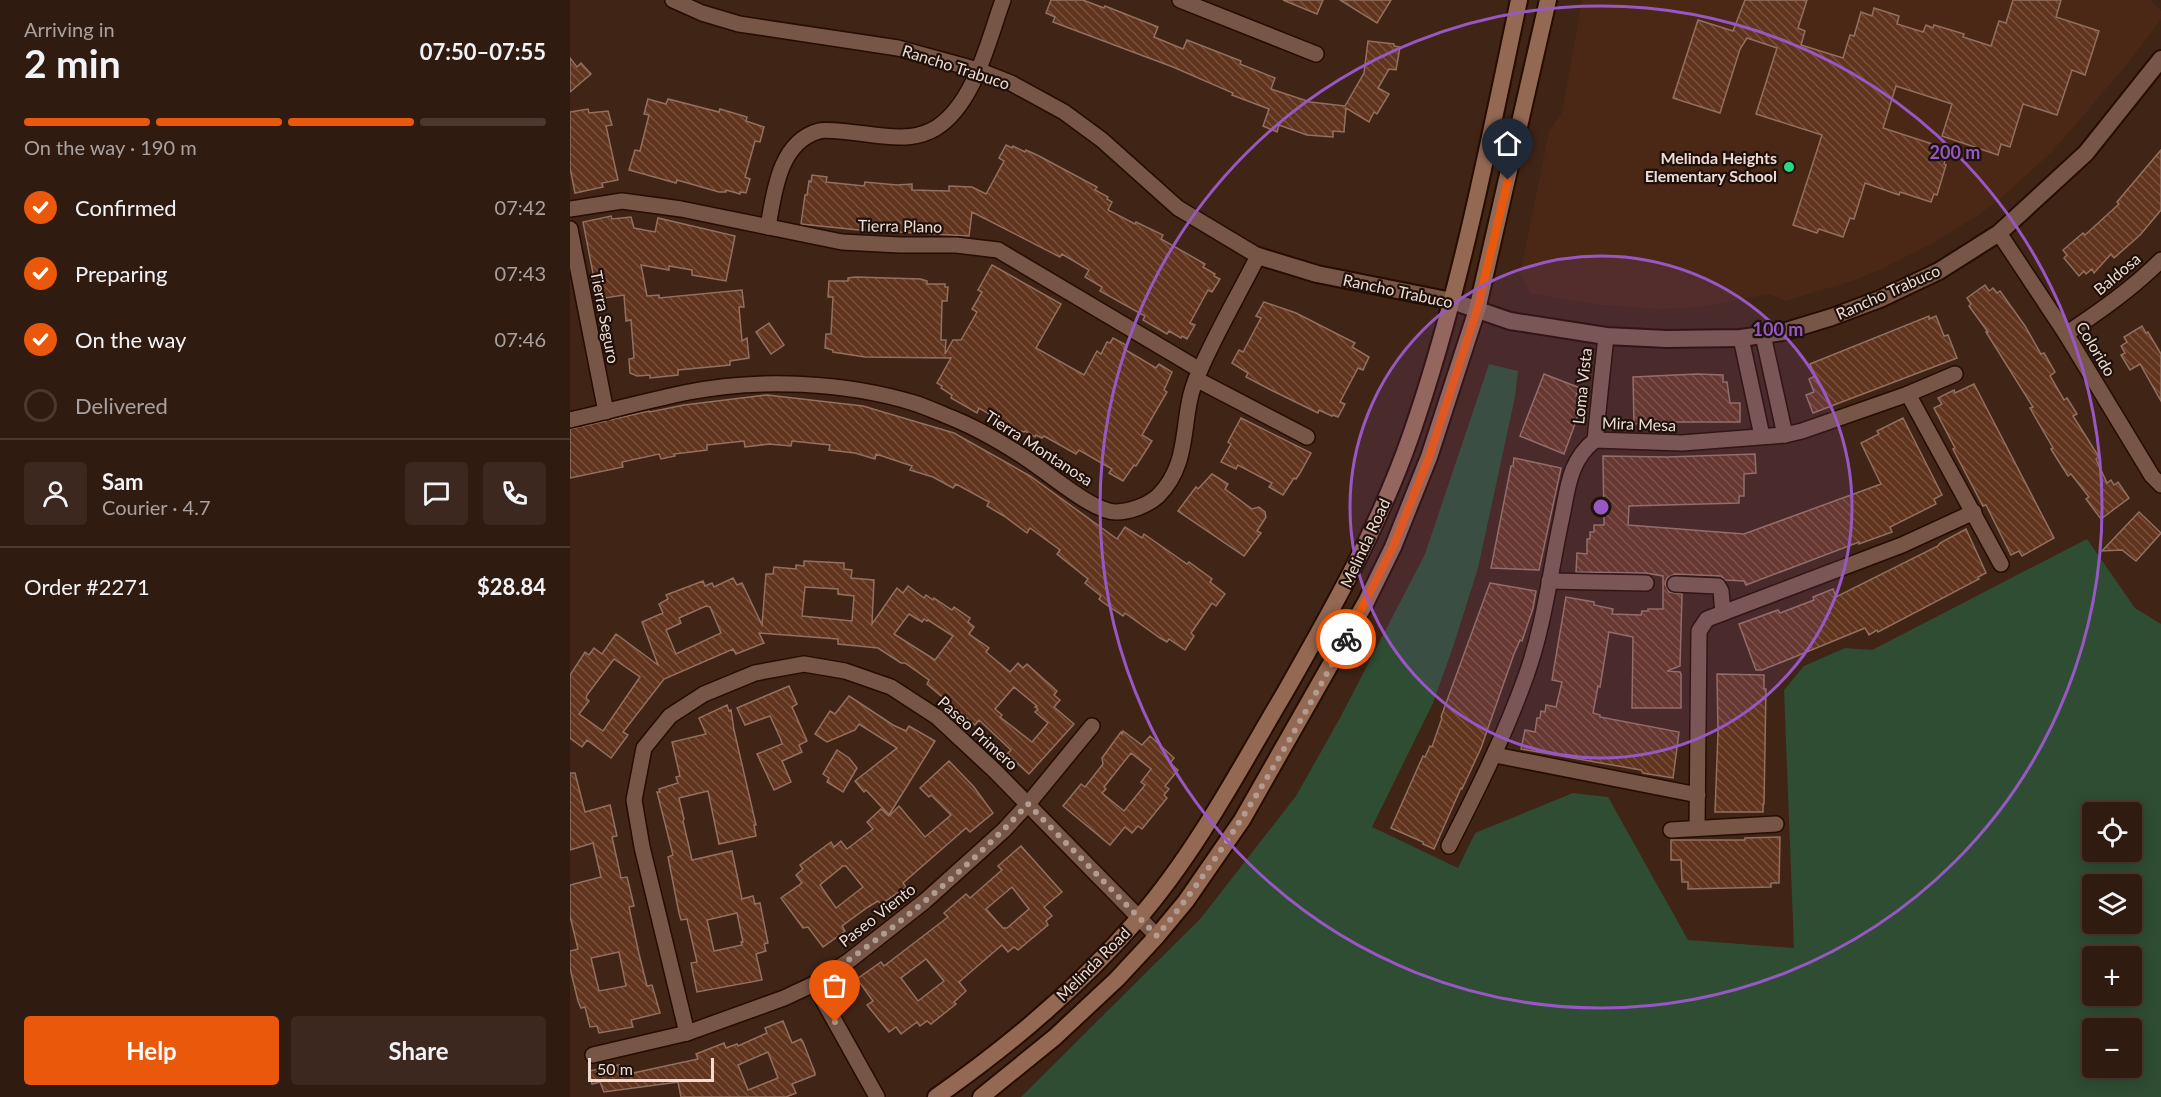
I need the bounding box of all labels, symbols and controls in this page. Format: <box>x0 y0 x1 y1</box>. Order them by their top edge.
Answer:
text: Arriving in <box>24 17 115 41</box>
text: 07:50–07:55 <box>420 38 546 65</box>
text: 2 min <box>24 40 121 86</box>
street label: Rancho Trabuco <box>900 40 1012 93</box>
pin <box>1482 118 1533 180</box>
icon: home <box>1491 127 1524 160</box>
text: On the way · 190 m <box>24 135 197 159</box>
text: 200 m <box>1930 141 1980 163</box>
place label: Melinda Heights Elementary School <box>1645 148 1777 185</box>
marker: Melinda Heights Elementary School <box>1782 160 1796 174</box>
icon: check <box>24 191 57 224</box>
text: Confirmed <box>75 194 177 221</box>
text: 07:42 <box>495 195 546 219</box>
street label: Tierra Plano <box>858 215 942 236</box>
street label: Baldosa <box>2090 249 2144 299</box>
icon: check <box>24 257 57 290</box>
text: Preparing <box>75 260 167 287</box>
street label: Rancho Trabuco <box>1833 260 1943 323</box>
text: 07:43 <box>495 261 546 285</box>
street label: Tierra Seguro <box>587 269 624 365</box>
street label: Rancho Trabuco <box>1341 270 1455 311</box>
text: 100 m <box>1753 318 1803 340</box>
street label: Colorido <box>2073 318 2120 379</box>
icon: check <box>24 323 57 356</box>
text: On the way <box>75 326 186 353</box>
text: 07:46 <box>495 327 546 351</box>
street label: Loma Vista <box>1568 347 1595 425</box>
text: Delivered <box>75 392 168 419</box>
street label: Tierra Montanosa <box>982 406 1097 489</box>
street label: Mira Mesa <box>1602 413 1676 434</box>
button: person <box>24 462 87 525</box>
button: chat <box>405 462 468 525</box>
button: phone <box>483 462 546 525</box>
text: Sam <box>102 468 144 495</box>
text: Courier · 4.7 <box>102 495 211 519</box>
street label: Melinda Road <box>1336 495 1393 590</box>
centre of rings <box>1591 497 1611 517</box>
text: Order #2271 <box>24 573 150 600</box>
text: $28.84 <box>477 573 546 600</box>
courier <box>1316 609 1376 669</box>
icon: bike <box>1330 623 1363 656</box>
street label: Paseo Primero <box>934 692 1022 774</box>
map controls <box>2082 802 2142 1078</box>
button: locate <box>2082 802 2142 862</box>
button: layers <box>2082 874 2142 934</box>
street label: Paseo Viento <box>835 879 919 950</box>
street label: Melinda Road <box>1052 923 1133 1004</box>
button: + <box>2082 946 2142 1006</box>
pin <box>809 960 860 1022</box>
icon: bag <box>818 969 851 1002</box>
button: Help <box>24 1016 279 1085</box>
button: Share <box>291 1016 546 1085</box>
button: − <box>2082 1018 2142 1078</box>
scale bar <box>588 1055 714 1082</box>
text: 50 m <box>597 1059 633 1078</box>

